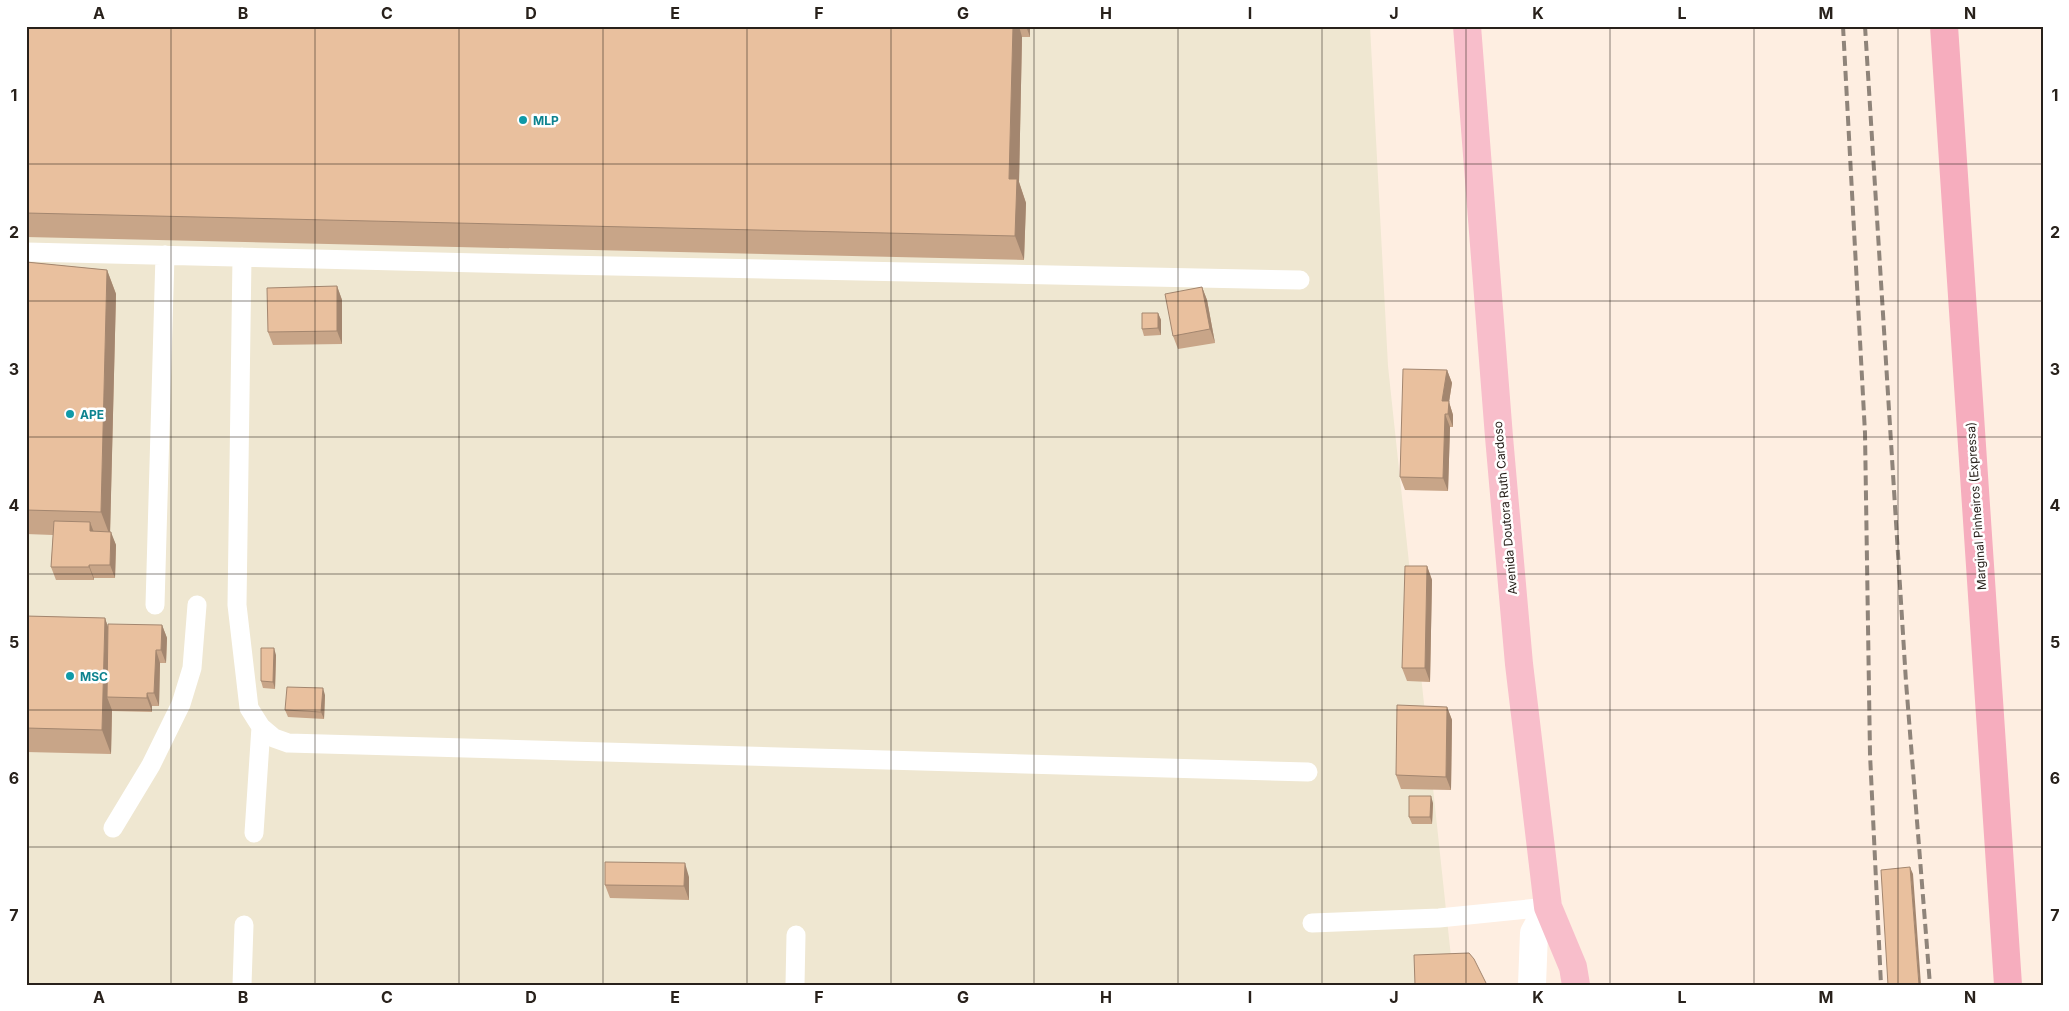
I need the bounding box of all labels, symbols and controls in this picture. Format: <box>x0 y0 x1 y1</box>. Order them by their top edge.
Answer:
text: A <box>93 3 105 23</box>
text: B <box>238 3 248 23</box>
text: C <box>381 3 393 23</box>
text: D <box>525 3 537 23</box>
text: E <box>670 3 680 23</box>
text: F <box>814 3 824 23</box>
text: G <box>957 3 969 23</box>
text: H <box>1100 3 1112 23</box>
text: I <box>1248 3 1252 23</box>
text: J <box>1389 3 1399 23</box>
text: K <box>1532 3 1544 23</box>
text: L <box>1677 3 1687 23</box>
text: M <box>1819 3 1833 23</box>
text: N <box>1964 3 1976 23</box>
text: 1 <box>11 85 17 105</box>
text: 1 <box>2052 85 2058 105</box>
place label: MLP <box>533 113 559 128</box>
marker: MLP <box>517 114 529 126</box>
text: 2 <box>9 222 19 242</box>
text: 2 <box>2050 222 2060 242</box>
text: 3 <box>9 359 19 379</box>
text: 3 <box>2050 359 2060 379</box>
place label: APE <box>80 407 104 422</box>
marker: APE <box>64 408 76 420</box>
street label: Avenida Doutora Ruth Cardoso <box>1490 421 1520 595</box>
street label: Marginal Pinheiros (Expressa) <box>1963 421 1989 591</box>
text: 4 <box>9 495 20 515</box>
text: 4 <box>2050 495 2061 515</box>
text: 5 <box>9 632 19 652</box>
text: 5 <box>2050 632 2060 652</box>
place label: MSC <box>80 669 108 684</box>
marker: MSC <box>64 670 76 682</box>
text: 6 <box>9 768 19 788</box>
text: 6 <box>2050 768 2060 788</box>
text: 7 <box>9 905 19 925</box>
text: 7 <box>2050 905 2060 925</box>
text: A <box>93 987 105 1007</box>
text: B <box>238 987 248 1007</box>
text: C <box>381 987 393 1007</box>
text: D <box>525 987 537 1007</box>
text: E <box>670 987 680 1007</box>
text: F <box>814 987 824 1007</box>
text: G <box>957 987 969 1007</box>
text: H <box>1100 987 1112 1007</box>
text: I <box>1248 987 1252 1007</box>
text: J <box>1389 987 1399 1007</box>
text: K <box>1532 987 1544 1007</box>
text: L <box>1677 987 1687 1007</box>
text: M <box>1819 987 1833 1007</box>
text: N <box>1964 987 1976 1007</box>

